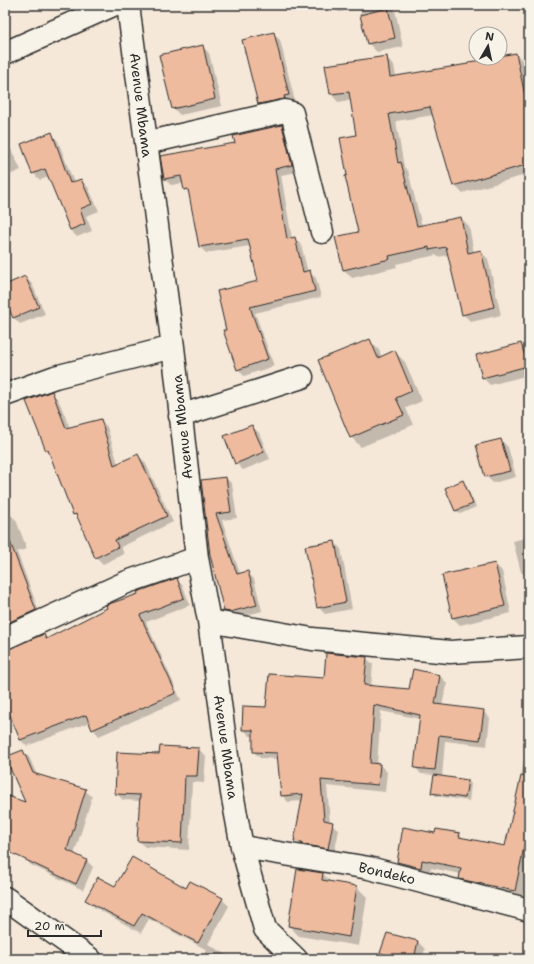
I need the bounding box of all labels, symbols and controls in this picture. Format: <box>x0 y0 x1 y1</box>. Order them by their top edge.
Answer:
north arrow <box>468 26 508 66</box>
text: N <box>484 29 495 45</box>
street label: Avenue Mbama <box>126 52 156 159</box>
street label: Avenue Mbama <box>168 373 196 480</box>
street label: Avenue Mbama <box>210 694 242 801</box>
street label: Bondeko <box>357 858 417 888</box>
scale bar <box>28 912 101 938</box>
text: 20 m <box>34 918 65 934</box>

